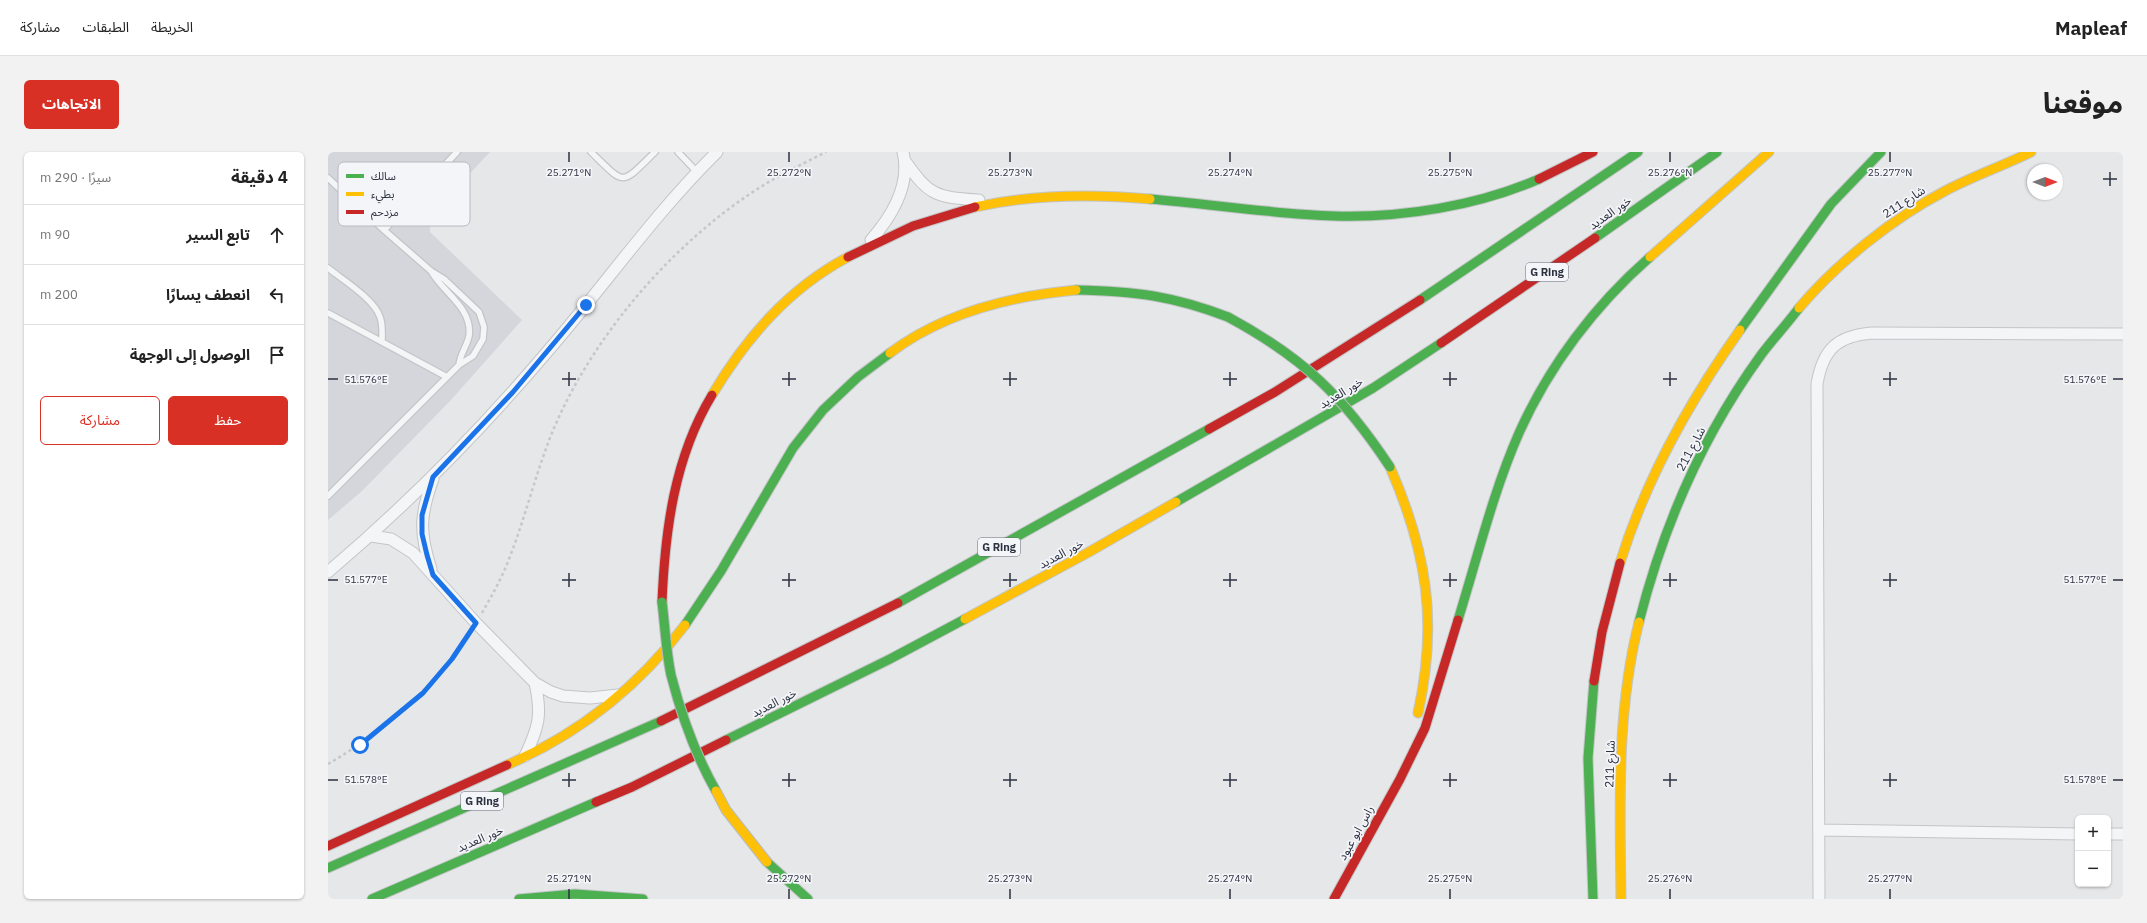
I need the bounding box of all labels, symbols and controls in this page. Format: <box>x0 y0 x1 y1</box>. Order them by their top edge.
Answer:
text: Mapleaf <box>2055 16 2127 40</box>
text: مشاركة <box>20 18 60 36</box>
text: الطبقات <box>82 18 129 36</box>
text: الخريطة <box>151 18 193 36</box>
button: الاتجاهات <box>24 80 119 129</box>
text: موقعنا <box>2043 84 2123 121</box>
legend <box>338 162 470 226</box>
north arrow <box>2027 164 2063 200</box>
text: 4 دقيقة <box>231 166 288 188</box>
text: 25.271°N <box>547 166 591 179</box>
text: 25.272°N <box>767 166 811 179</box>
text: 25.273°N <box>988 166 1032 179</box>
text: 25.274°N <box>1208 166 1252 179</box>
text: 25.275°N <box>1428 166 1472 179</box>
text: 25.276°N <box>1648 166 1692 179</box>
text: 25.277°N <box>1868 166 1912 179</box>
text: سيرًا · 290 m <box>40 169 111 186</box>
text: سالك <box>371 169 396 183</box>
street label: شارع 211 <box>1880 182 1929 223</box>
text: بطيء <box>371 187 394 204</box>
street label: خور العديد <box>1586 193 1634 233</box>
text: مزدحم <box>371 205 399 221</box>
icon: ahead <box>266 224 288 246</box>
text: تابع السير <box>186 225 250 244</box>
text: 90 m <box>40 226 70 243</box>
road number: G Ring <box>1526 263 1568 281</box>
icon: left <box>266 284 288 306</box>
text: انعطف يسارًا <box>166 285 250 304</box>
text: 200 m <box>40 286 78 303</box>
route end <box>577 296 595 314</box>
icon: arrive <box>266 344 288 366</box>
text: الوصول إلى الوجهة <box>130 345 250 364</box>
text: 51.576°E <box>344 373 388 386</box>
text: 51.576°E <box>2063 373 2107 386</box>
street label: خور العديد <box>1316 374 1365 412</box>
button: مشاركة <box>40 396 160 445</box>
button: حفظ <box>168 396 288 445</box>
street label: شارع 211 <box>1673 424 1710 474</box>
street label: خور العديد <box>1036 536 1086 572</box>
road number: G Ring <box>978 538 1020 556</box>
text: 51.577°E <box>344 573 388 586</box>
text: 51.577°E <box>2063 573 2107 586</box>
street label: خور العديد <box>749 685 799 720</box>
route start <box>351 736 369 754</box>
street label: شارع 211 <box>1601 740 1620 788</box>
text: 51.578°E <box>344 773 388 786</box>
text: 51.578°E <box>2063 773 2107 786</box>
road number: G Ring <box>461 792 503 810</box>
street label: راس ابو عبود <box>1334 803 1377 863</box>
map controls <box>2075 815 2111 887</box>
button: + <box>2075 815 2111 851</box>
street label: خور العديد <box>455 822 505 855</box>
button: − <box>2075 851 2111 887</box>
text: 25.271°N <box>547 872 591 885</box>
text: 25.272°N <box>767 872 811 885</box>
text: 25.273°N <box>988 872 1032 885</box>
text: 25.274°N <box>1208 872 1252 885</box>
text: 25.275°N <box>1428 872 1472 885</box>
text: 25.276°N <box>1648 872 1692 885</box>
text: 25.277°N <box>1868 872 1912 885</box>

